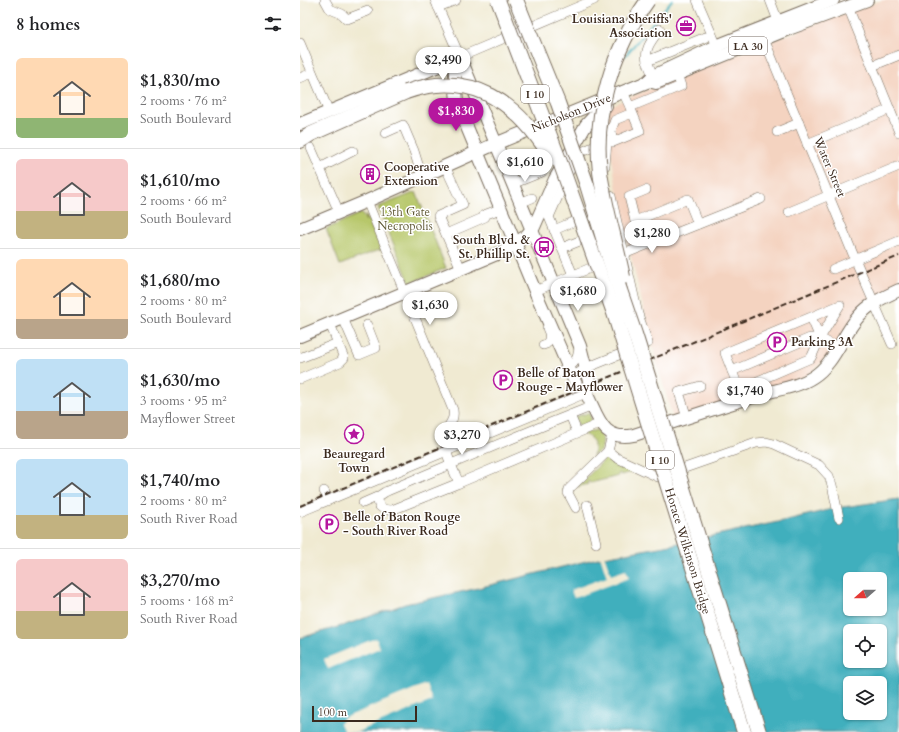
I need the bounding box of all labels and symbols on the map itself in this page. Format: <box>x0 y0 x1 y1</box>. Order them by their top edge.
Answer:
place label: Louisiana Sheriffs' Association <box>572 11 672 41</box>
office icon: Louisiana Sheriffs' Association <box>675 15 697 37</box>
road number: LA 30 <box>729 37 767 55</box>
pin: $2,490 <box>410 47 476 81</box>
road number: I 10 <box>521 85 549 103</box>
street label: Nicholson Drive <box>529 90 613 136</box>
pin: $1,830 <box>423 98 489 132</box>
street label: Water Street <box>810 133 850 200</box>
pin: $1,610 <box>492 149 558 183</box>
place label: Cooperative Extension <box>384 159 450 189</box>
building icon: Cooperative Extension <box>359 163 381 185</box>
park label: 13th Gate Necropolis <box>377 204 433 234</box>
pin: $1,280 <box>619 220 685 254</box>
place label: South Blvd. & St. Phillip St. <box>453 232 531 262</box>
bus stop icon: South Blvd. & St. Phillip St. <box>533 236 555 258</box>
pin: $1,680 <box>545 278 611 312</box>
pin: $1,630 <box>397 292 463 326</box>
parking icon: Parking 3A <box>766 331 788 353</box>
place label: Parking 3A <box>791 334 853 350</box>
place label: Belle of Baton Rouge - Mayflower <box>517 365 623 395</box>
parking icon: Belle of Baton Rouge - Mayflower <box>492 369 514 391</box>
pin: $1,740 <box>712 378 778 412</box>
pin: $3,270 <box>429 422 495 456</box>
place icon: Beauregard Town <box>343 423 365 445</box>
place label: Beauregard Town <box>323 446 385 476</box>
road number: I 10 <box>646 451 674 469</box>
street label: Horace Wilkinson Bridge <box>661 486 715 616</box>
place label: Belle of Baton Rouge - South River Road <box>343 509 460 539</box>
parking icon: Belle of Baton Rouge - South River Road <box>318 513 340 535</box>
north arrow <box>843 572 887 616</box>
scale bar <box>312 704 417 723</box>

